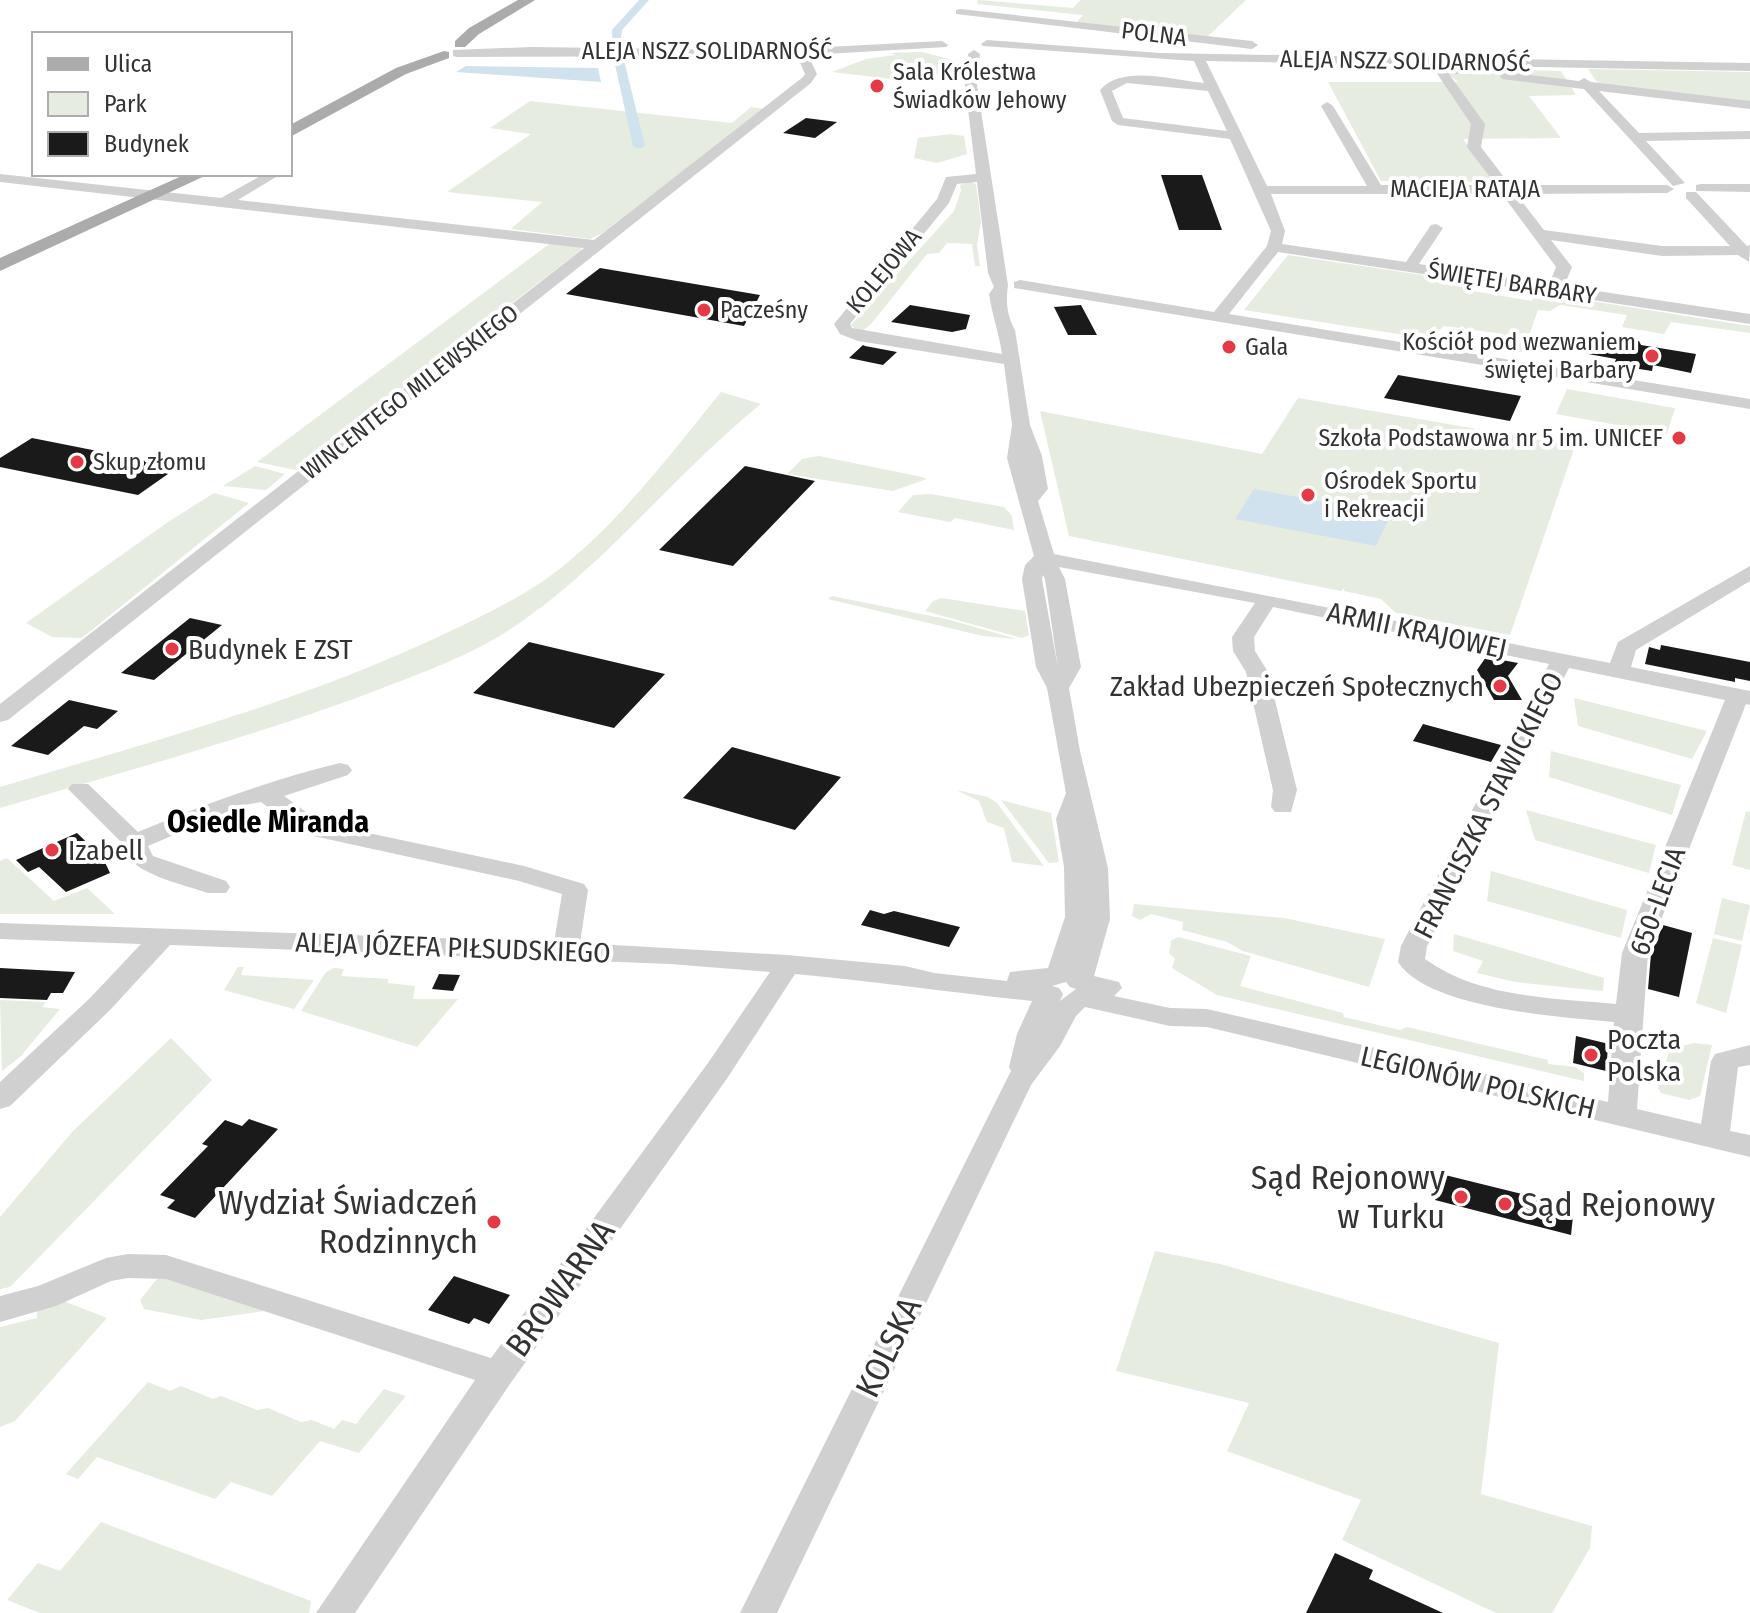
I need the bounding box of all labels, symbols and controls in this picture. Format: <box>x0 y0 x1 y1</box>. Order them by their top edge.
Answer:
street label: POLNA <box>1120 16 1189 52</box>
legend <box>32 32 292 176</box>
street label: ALEJA NSZZ SOLIDARNOŚĆ <box>582 37 832 65</box>
street label: ALEJA NSZZ SOLIDARNOŚĆ <box>1280 45 1530 77</box>
text: Ulica <box>104 50 152 78</box>
place label: Sala Królestwa Świadków Jehowy <box>893 58 1067 114</box>
marker: Sala Królestwa Świadków Jehowy <box>868 77 886 95</box>
text: Park <box>104 90 147 118</box>
text: Budynek <box>104 130 190 158</box>
street label: MACIEJA RATAJA <box>1390 175 1540 203</box>
street label: KOLEJOWA <box>841 223 928 319</box>
street label: ŚWIĘTEJ BARBARY <box>1426 256 1598 310</box>
place label: Pacześny <box>720 296 808 324</box>
street label: WINCENTEGO MILEWSKIEGO <box>296 299 524 485</box>
marker: Pacześny <box>695 301 713 319</box>
place label: Kościół pod wezwaniem świętej Barbary <box>1402 328 1636 384</box>
place label: Gala <box>1245 333 1288 361</box>
marker: Gala <box>1220 338 1238 356</box>
marker: Kościół pod wezwaniem świętej Barbary <box>1643 347 1661 365</box>
place label: Szkoła Podstawowa nr 5 im. UNICEF <box>1319 424 1663 452</box>
marker: Szkoła Podstawowa nr 5 im. UNICEF <box>1670 429 1688 447</box>
place label: Skup złomu <box>93 448 207 476</box>
marker: Skup złomu <box>68 453 86 471</box>
place label: Ośrodek Sportu i Rekreacji <box>1324 467 1477 523</box>
marker: Ośrodek Sportu i Rekreacji <box>1299 486 1317 504</box>
street label: ARMII KRAJOWEJ <box>1324 595 1510 666</box>
place label: Budynek E ZST <box>188 633 352 666</box>
marker: Budynek E ZST <box>163 640 181 658</box>
street label: FRANCISZKA STAWICKIEGO <box>1407 667 1570 944</box>
place label: Zakład Ubezpieczeń Społecznych <box>1110 670 1484 703</box>
marker: Zakład Ubezpieczeń Społecznych <box>1491 677 1509 695</box>
district label: Osiedle Miranda <box>167 804 369 840</box>
place label: Izabell <box>68 834 143 867</box>
marker: Izabell <box>43 841 61 859</box>
street label: 650-LECIA <box>1623 842 1692 960</box>
street label: ALEJA JÓZEFA PIŁSUDSKIEGO <box>295 926 611 969</box>
place label: Poczta Polska <box>1607 1023 1681 1088</box>
street label: LEGIONÓW POLSKICH <box>1357 1039 1598 1126</box>
marker: Poczta Polska <box>1582 1046 1600 1064</box>
place label: Sąd Rejonowy w Turku <box>1251 1157 1445 1237</box>
place label: Wydział Świadczeń Rodzinnych <box>218 1182 478 1262</box>
place label: Sąd Rejonowy <box>1521 1184 1715 1225</box>
marker: Sąd Rejonowy w Turku <box>1452 1188 1470 1206</box>
marker: Sąd Rejonowy <box>1496 1195 1514 1213</box>
street label: BROWARNA <box>497 1212 624 1364</box>
marker: Wydział Świadczeń Rodzinnych <box>485 1213 503 1231</box>
street label: KOLSKA <box>847 1290 930 1404</box>

